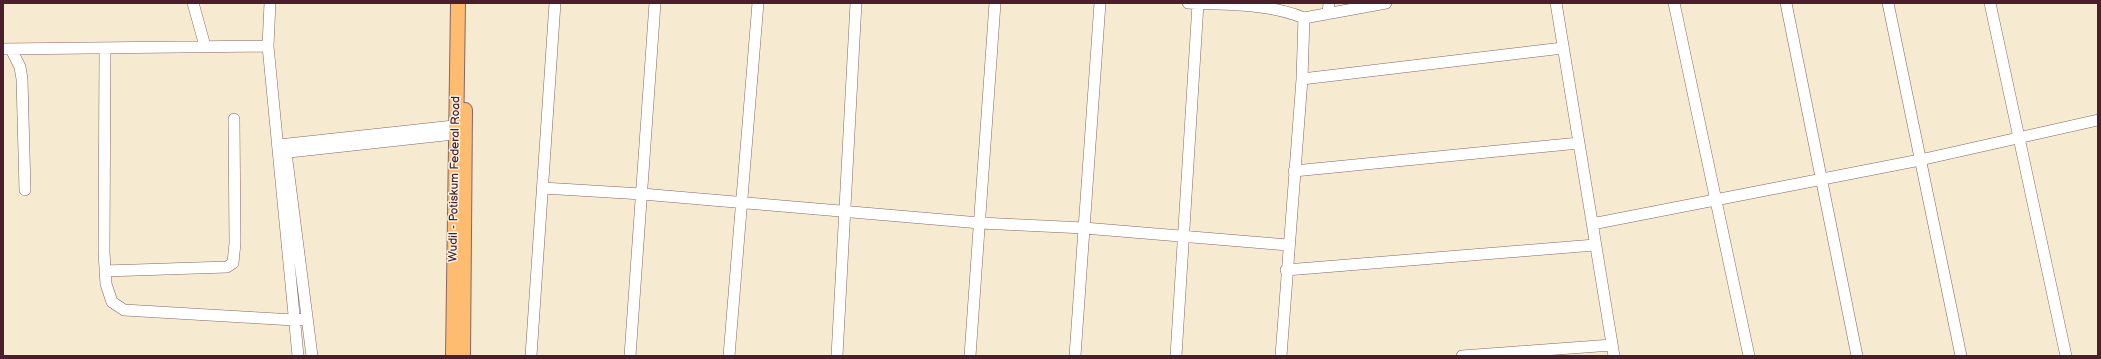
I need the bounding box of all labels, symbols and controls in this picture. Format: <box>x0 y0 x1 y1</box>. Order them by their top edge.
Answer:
street label: Wudil - Potiskum Federal Road <box>446 96 464 262</box>

